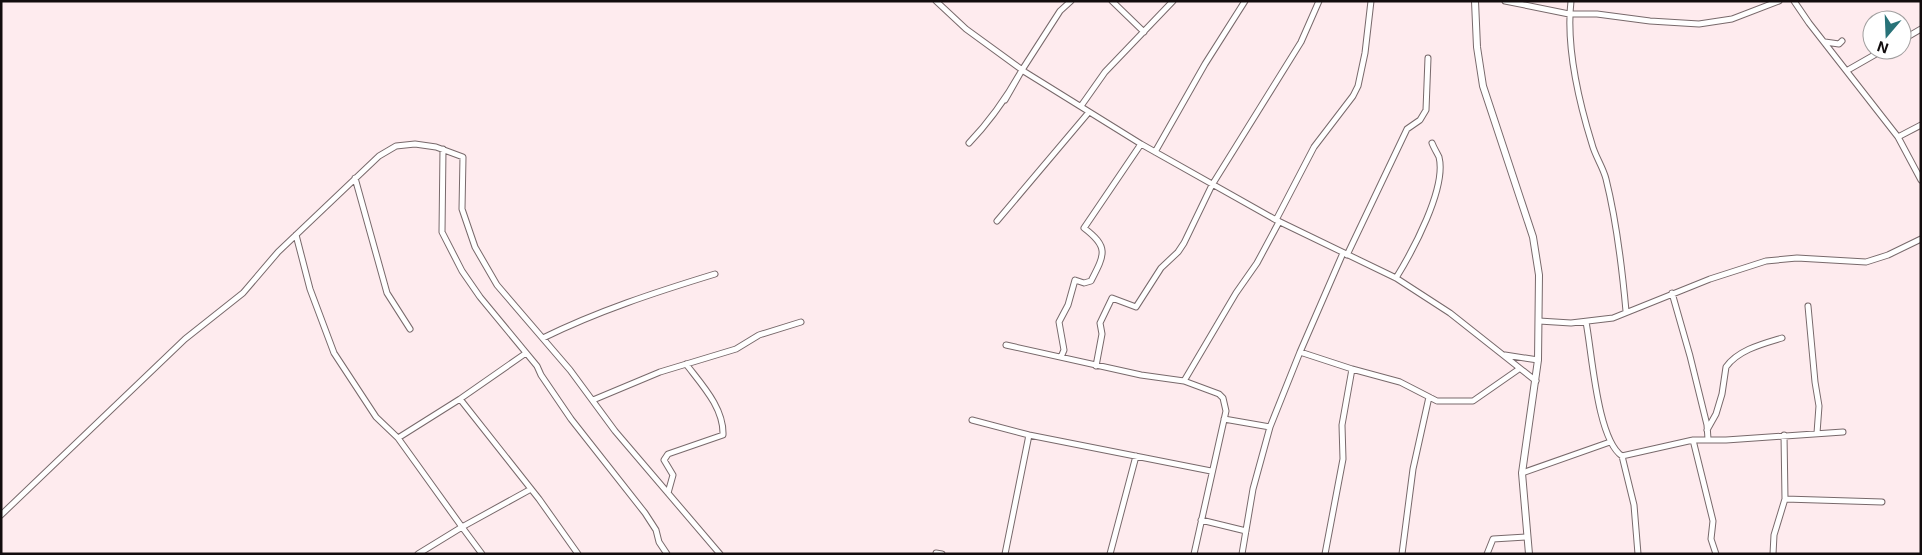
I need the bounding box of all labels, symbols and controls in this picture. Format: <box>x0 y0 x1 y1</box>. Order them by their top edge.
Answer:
north arrow <box>1862 10 1912 60</box>
text: N <box>1875 38 1890 58</box>

